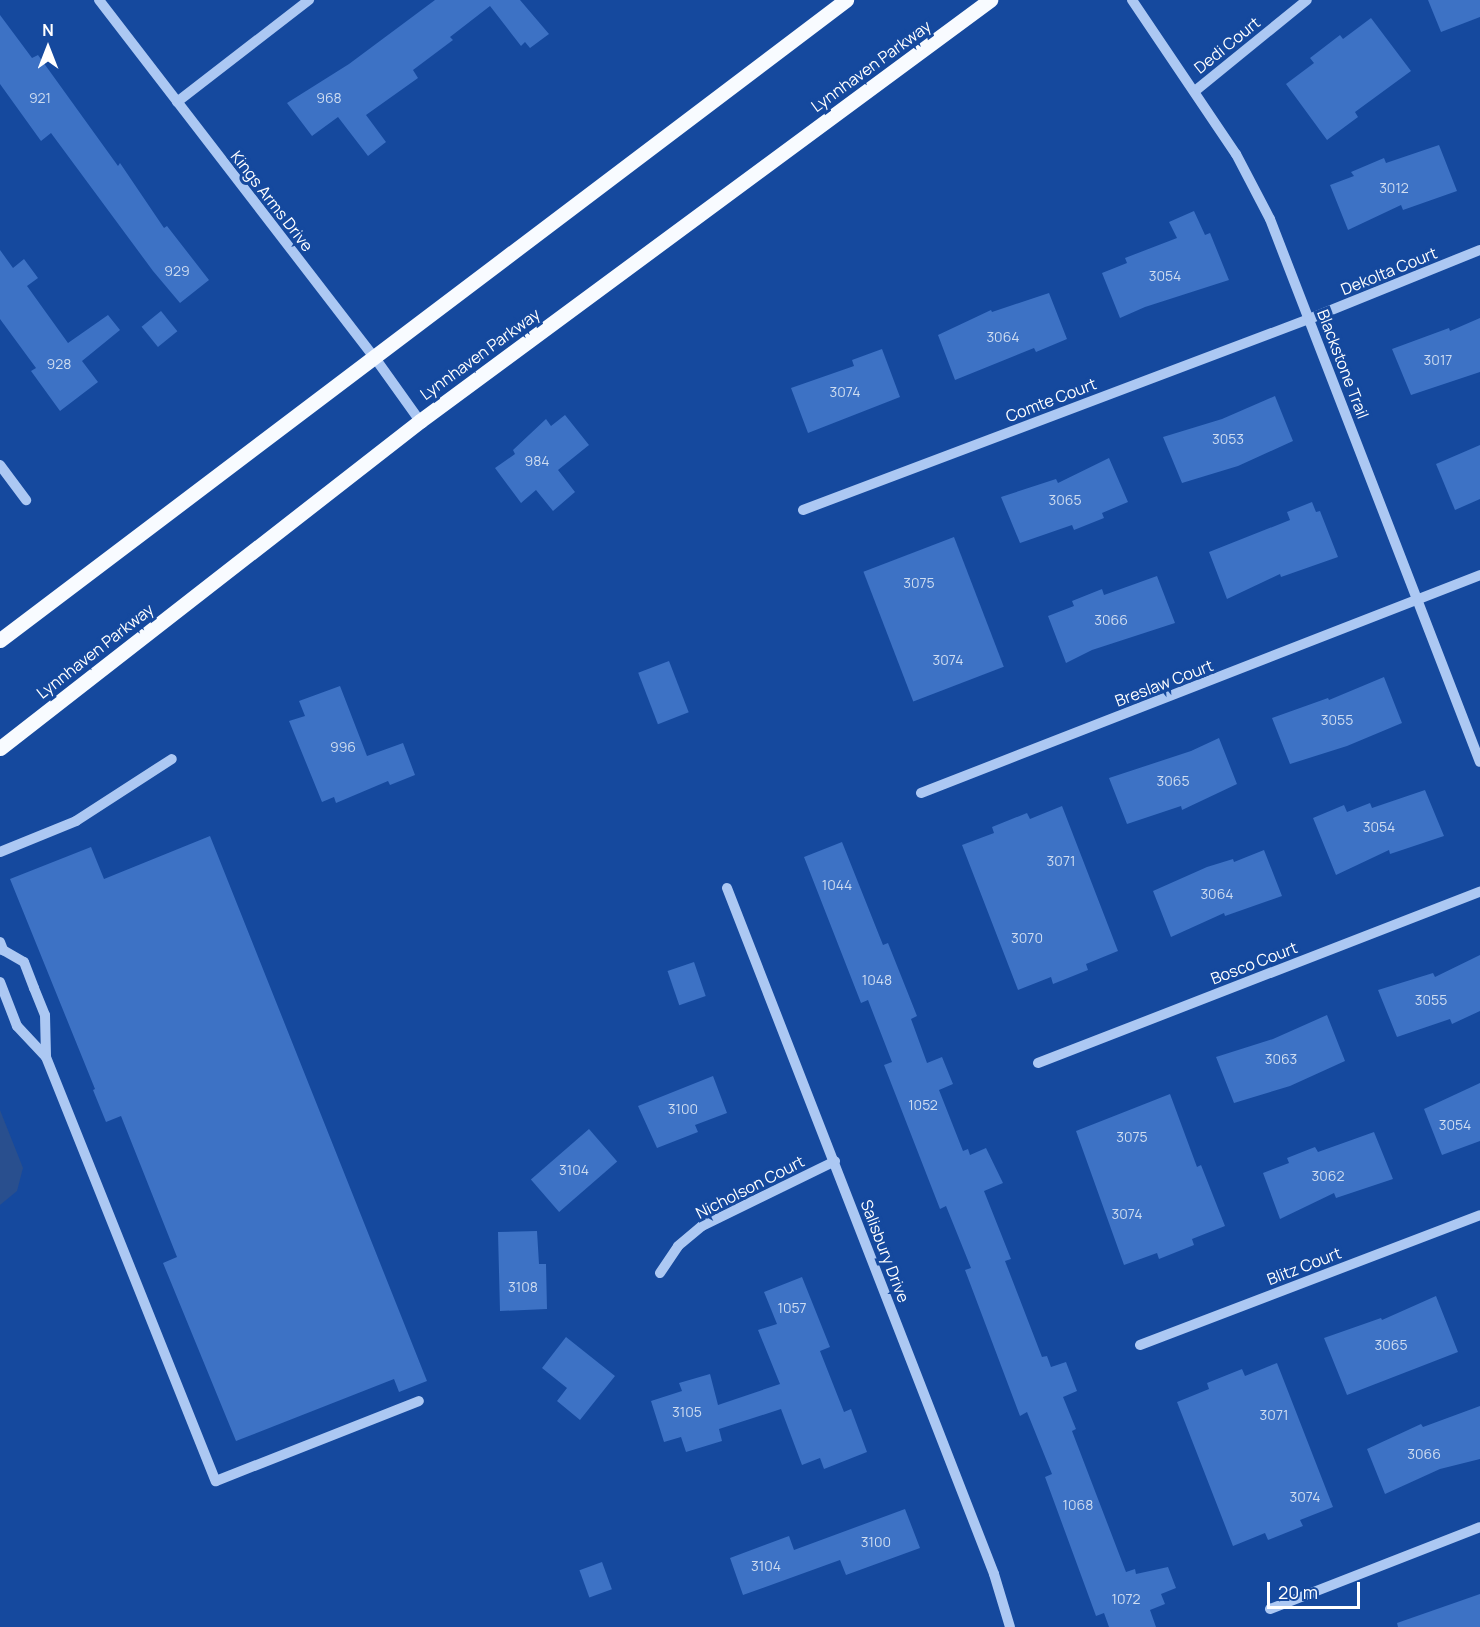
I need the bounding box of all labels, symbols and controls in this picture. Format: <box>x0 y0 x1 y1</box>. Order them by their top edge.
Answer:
street label: Dedi Court <box>1190 13 1264 77</box>
street label: Lynnhaven Parkway <box>807 16 935 116</box>
north arrow <box>18 18 78 78</box>
text: N <box>42 19 54 41</box>
house number: 921 <box>29 90 51 106</box>
house number: 968 <box>316 90 342 106</box>
street label: Kings Arms Drive <box>227 147 317 255</box>
house number: 3012 <box>1379 180 1409 196</box>
street label: Dekolta Court <box>1338 243 1440 299</box>
house number: 929 <box>164 263 190 279</box>
house number: 3054 <box>1149 268 1181 284</box>
street label: Lynnhaven Parkway <box>416 304 544 404</box>
street label: Blackstone Trail <box>1313 307 1373 421</box>
house number: 3064 <box>986 329 1020 345</box>
house number: 3017 <box>1424 352 1452 368</box>
house number: 928 <box>47 356 71 372</box>
street label: Comte Court <box>1003 374 1099 426</box>
house number: 3074 <box>829 384 861 400</box>
house number: 3053 <box>1212 431 1244 447</box>
house number: 984 <box>524 453 550 469</box>
house number: 3065 <box>1048 492 1082 508</box>
house number: 3075 <box>903 575 935 591</box>
street label: Lynnhaven Parkway <box>33 599 157 703</box>
house number: 3066 <box>1094 612 1128 628</box>
house number: 3074 <box>932 652 964 668</box>
street label: Breslaw Court <box>1112 655 1216 711</box>
house number: 3055 <box>1321 712 1353 728</box>
house number: 996 <box>330 739 356 755</box>
house number: 3065 <box>1156 773 1190 789</box>
house number: 3054 <box>1363 819 1395 835</box>
house number: 3071 <box>1047 853 1075 869</box>
house number: 1044 <box>822 877 852 893</box>
house number: 3064 <box>1200 886 1234 902</box>
house number: 3070 <box>1011 930 1043 946</box>
street label: Bosco Court <box>1208 938 1300 988</box>
house number: 1048 <box>862 972 892 988</box>
house number: 3055 <box>1415 992 1447 1008</box>
house number: 3063 <box>1265 1051 1297 1067</box>
house number: 1052 <box>908 1097 938 1113</box>
house number: 3100 <box>668 1101 698 1117</box>
house number: 3054 <box>1439 1117 1471 1133</box>
house number: 3075 <box>1116 1129 1148 1145</box>
street label: Nicholson Court <box>692 1151 808 1223</box>
house number: 3104 <box>559 1162 589 1178</box>
house number: 3062 <box>1312 1168 1344 1184</box>
street label: Salisbury Drive <box>857 1197 913 1305</box>
house number: 3074 <box>1111 1206 1143 1222</box>
street label: Blitz Court <box>1264 1243 1344 1289</box>
house number: 3108 <box>508 1279 538 1295</box>
house number: 1057 <box>777 1300 807 1316</box>
house number: 3065 <box>1374 1337 1408 1353</box>
house number: 3105 <box>672 1404 702 1420</box>
house number: 3071 <box>1260 1407 1288 1423</box>
house number: 3066 <box>1407 1446 1441 1462</box>
house number: 3074 <box>1289 1489 1321 1505</box>
house number: 1068 <box>1063 1497 1093 1513</box>
house number: 3100 <box>861 1534 891 1550</box>
house number: 3104 <box>751 1558 781 1574</box>
scale bar <box>1270 1570 1363 1608</box>
text: 20 m <box>1278 1580 1318 1604</box>
house number: 1072 <box>1111 1591 1141 1607</box>

